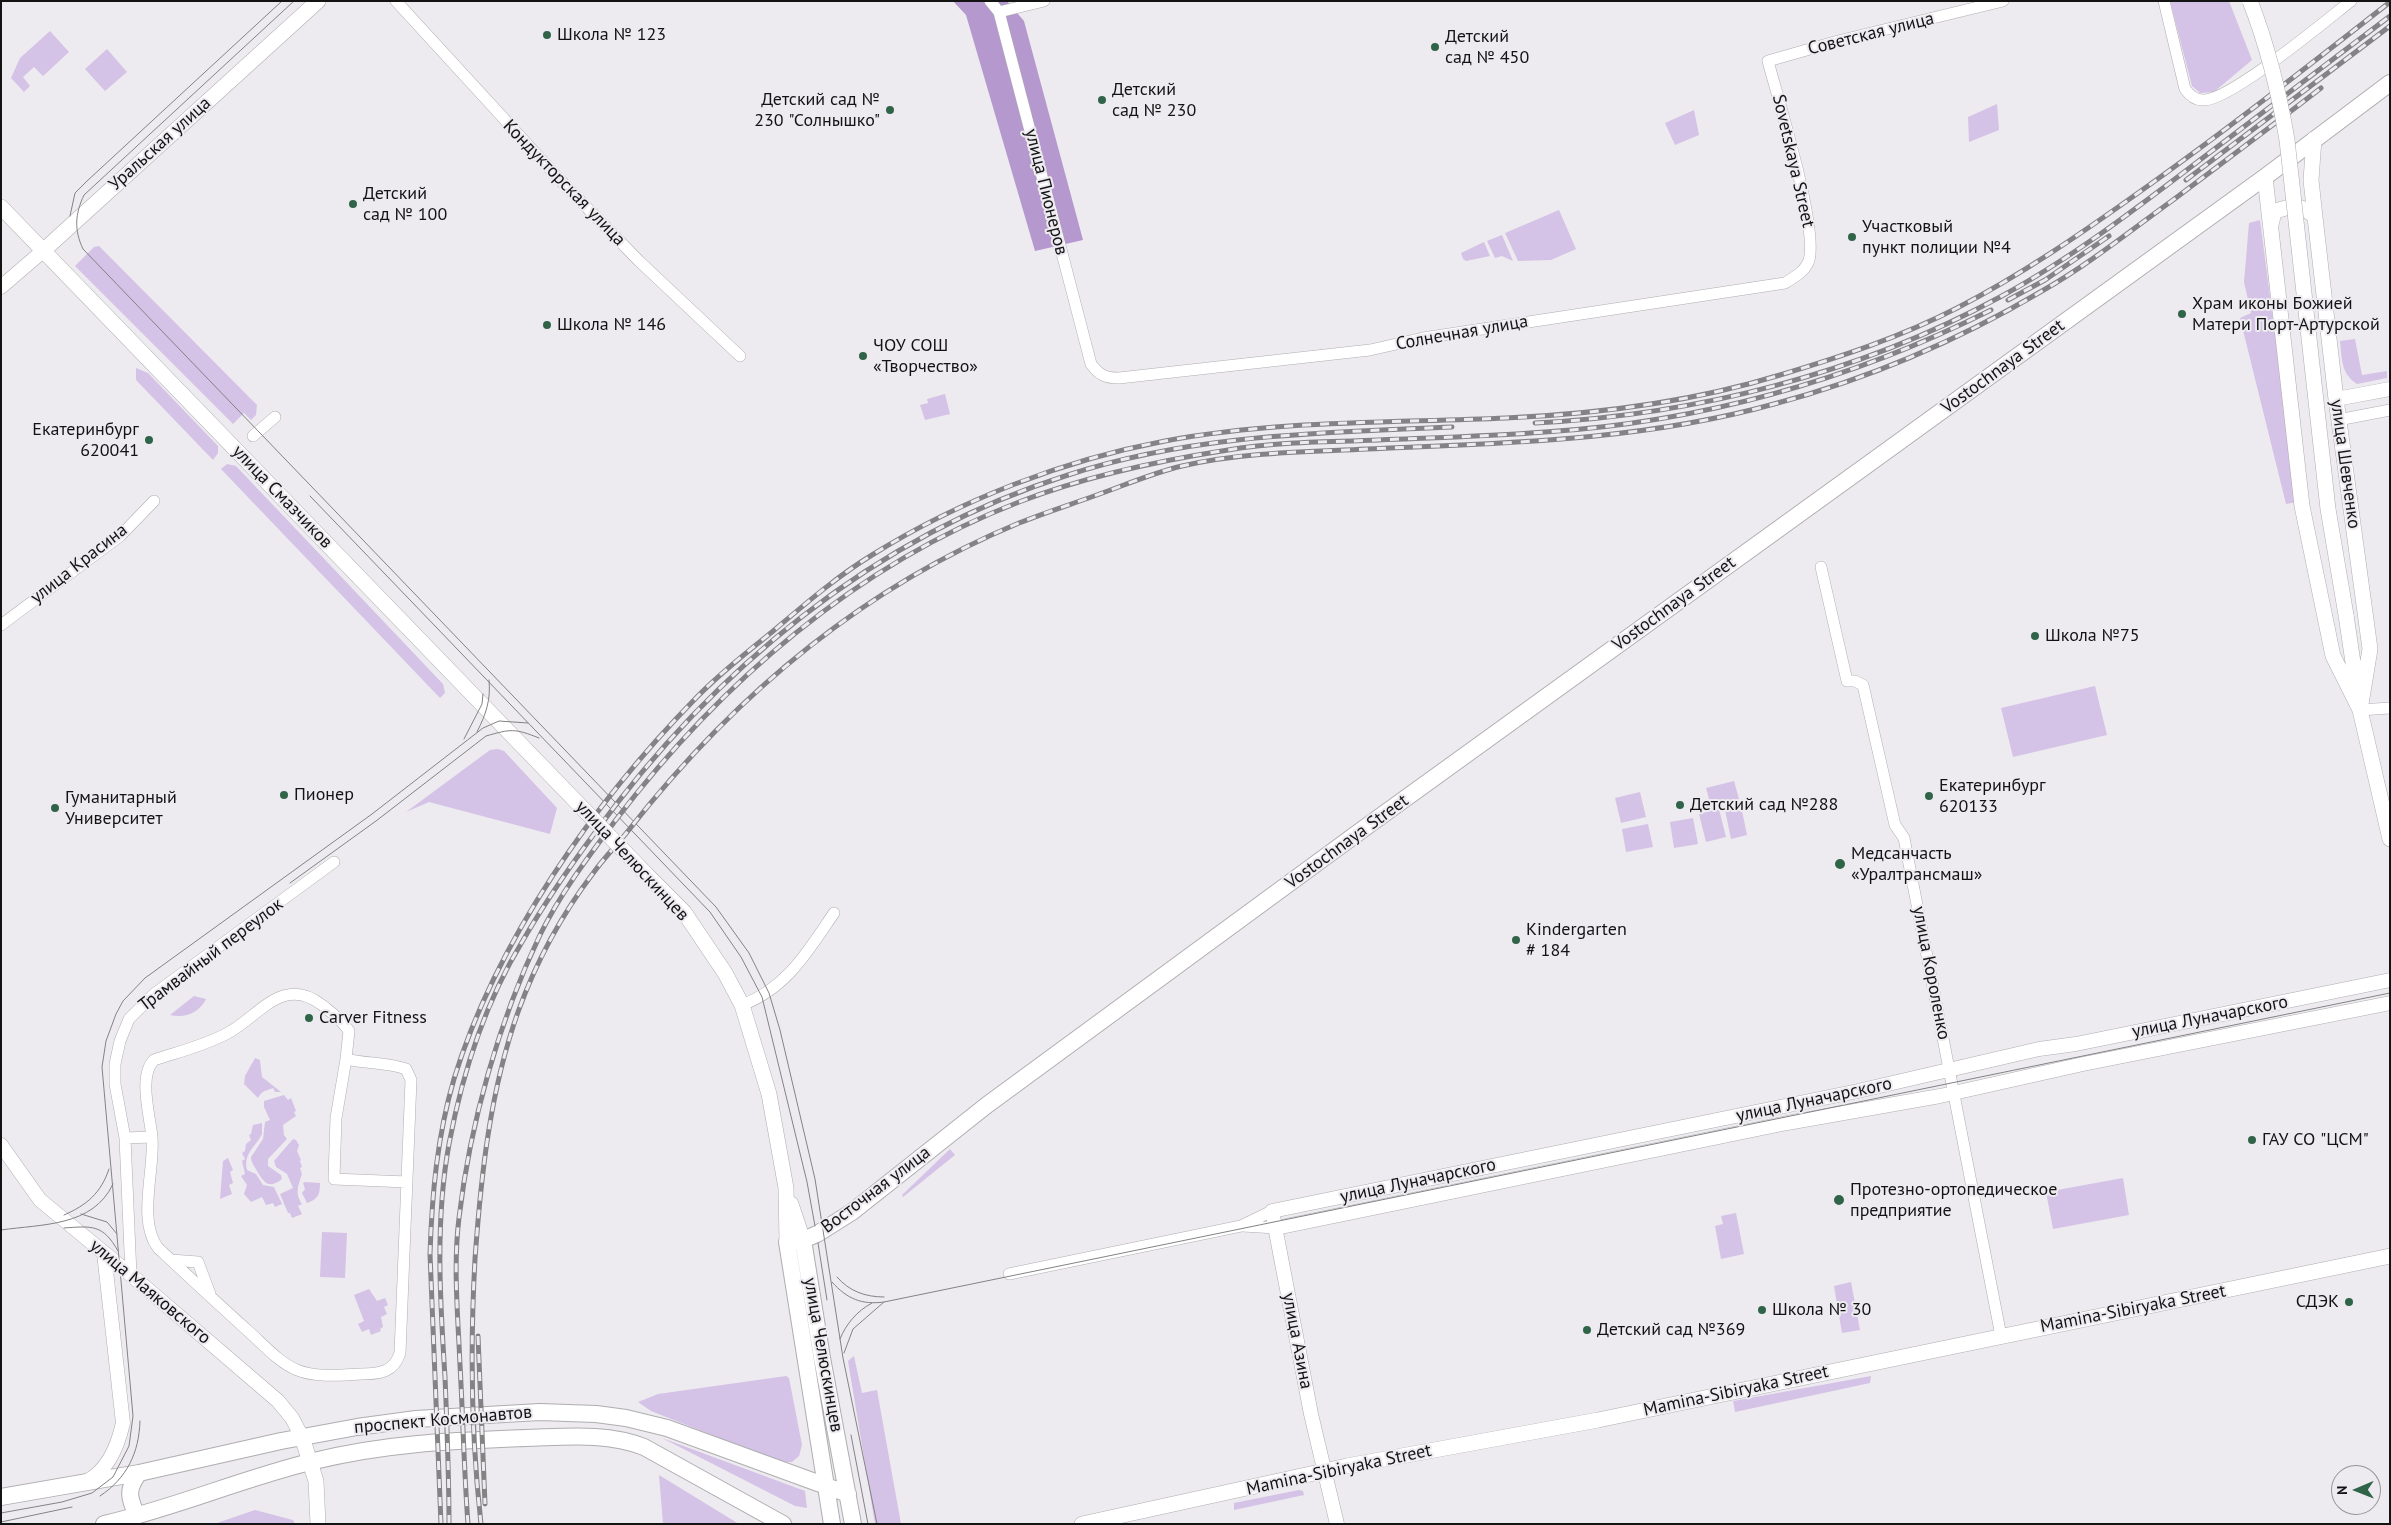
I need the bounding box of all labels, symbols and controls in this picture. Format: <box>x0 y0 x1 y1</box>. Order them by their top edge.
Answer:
street label: Советская улица <box>1806 8 1936 60</box>
place label: Школа № 123 <box>557 24 666 46</box>
place label: Детский сад № 450 <box>1445 26 1529 68</box>
marker: Школа № 123 <box>541 29 553 41</box>
marker: Детский сад № 450 <box>1429 41 1441 53</box>
place label: Детский сад № 230 <box>1112 79 1196 122</box>
place label: Детский сад № 230 "Солнышко" <box>754 89 880 132</box>
street label: Sovetskaya Street <box>1767 92 1819 230</box>
street label: Уральская улица <box>105 93 215 195</box>
marker: Детский сад № 230 <box>1096 94 1108 106</box>
marker: Детский сад № 230 "Солнышко" <box>884 104 896 116</box>
street label: Кондукторская улица <box>498 115 630 251</box>
street label: улица Пионеров <box>1020 127 1072 257</box>
place label: Детский сад № 100 <box>363 183 447 225</box>
marker: Детский сад № 100 <box>347 198 359 210</box>
place label: Участковый пункт полиции №4 <box>1862 216 2011 258</box>
marker: Участковый пункт полиции №4 <box>1846 231 1858 243</box>
place label: Храм иконы Божией Матери Порт-Артурской <box>2192 293 2380 336</box>
marker: Храм иконы Божией Матери Порт-Артурской <box>2176 308 2188 320</box>
street label: Солнечная улица <box>1394 311 1530 355</box>
place label: Школа № 146 <box>557 314 666 336</box>
street label: Vostochnaya Street <box>1937 315 2069 419</box>
marker: Школа № 146 <box>541 319 553 331</box>
place label: ЧОУ СОШ «Творчество» <box>873 335 978 378</box>
marker: ЧОУ СОШ «Творчество» <box>857 350 869 362</box>
street label: улица Шевченко <box>2325 398 2365 530</box>
place label: Екатеринбург 620041 <box>32 419 139 462</box>
marker: Екатеринбург 620041 <box>143 434 155 446</box>
street label: улица Смазчиков <box>227 441 337 553</box>
street label: улица Красина <box>26 520 132 608</box>
street label: Vostochnaya Street <box>1608 552 1740 656</box>
place label: Школа №75 <box>2045 625 2140 647</box>
marker: Школа №75 <box>2029 630 2041 642</box>
place label: Екатеринбург 620133 <box>1939 775 2046 818</box>
place label: Пионер <box>294 784 354 806</box>
place label: Гуманитарный Университет <box>65 787 177 830</box>
marker: Пионер <box>278 789 290 801</box>
street label: Vostochnaya Street <box>1281 790 1413 894</box>
marker: Екатеринбург 620133 <box>1923 790 1935 802</box>
place label: Детский сад №288 <box>1690 794 1838 816</box>
street label: улица Челюскинцев <box>571 796 693 926</box>
marker: Детский сад №288 <box>1674 799 1686 811</box>
marker: Гуманитарный Университет <box>49 802 61 814</box>
place label: Медсанчасть «Уралтрансмаш» <box>1851 843 1982 886</box>
marker: Медсанчасть «Уралтрансмаш» <box>1833 857 1847 871</box>
street label: Трамвайный переулок <box>135 894 287 1016</box>
street label: улица Короленко <box>1907 905 1955 1041</box>
place label: Kindergarten # 184 <box>1526 919 1627 962</box>
marker: Kindergarten # 184 <box>1510 934 1522 946</box>
street label: улица Луначарского <box>2130 991 2290 1043</box>
place label: Carver Fitness <box>319 1007 427 1029</box>
marker: Carver Fitness <box>303 1012 315 1024</box>
street label: улица Луначарского <box>1734 1073 1894 1127</box>
place label: ГАУ СО "ЦСМ" <box>2262 1129 2369 1151</box>
marker: ГАУ СО "ЦСМ" <box>2246 1134 2258 1146</box>
street label: Восточная улица <box>817 1142 935 1238</box>
street label: улица Луначарского <box>1338 1154 1498 1208</box>
place label: Протезно-ортопедическое предприятие <box>1850 1179 2057 1222</box>
marker: Протезно-ортопедическое предприятие <box>1832 1193 1846 1207</box>
street label: улица Маяковского <box>85 1235 215 1349</box>
street label: улица Челюскинцев <box>799 1276 847 1434</box>
street label: Mamina-Sibiryaka Street <box>2038 1280 2228 1338</box>
street label: улица Азина <box>1277 1291 1317 1391</box>
place label: СДЭК <box>2296 1291 2339 1313</box>
marker: СДЭК <box>2343 1296 2355 1308</box>
place label: Школа № 30 <box>1772 1299 1871 1321</box>
marker: Школа № 30 <box>1756 1304 1768 1316</box>
place label: Детский сад №369 <box>1597 1319 1745 1341</box>
marker: Детский сад №369 <box>1581 1324 1593 1336</box>
street label: Mamina-Sibiryaka Street <box>1642 1361 1830 1421</box>
street label: проспект Космонавтов <box>353 1401 533 1439</box>
street label: Mamina-Sibiryaka Street <box>1245 1440 1433 1500</box>
north arrow <box>2331 1465 2381 1515</box>
text: N <box>2333 1485 2351 1495</box>

